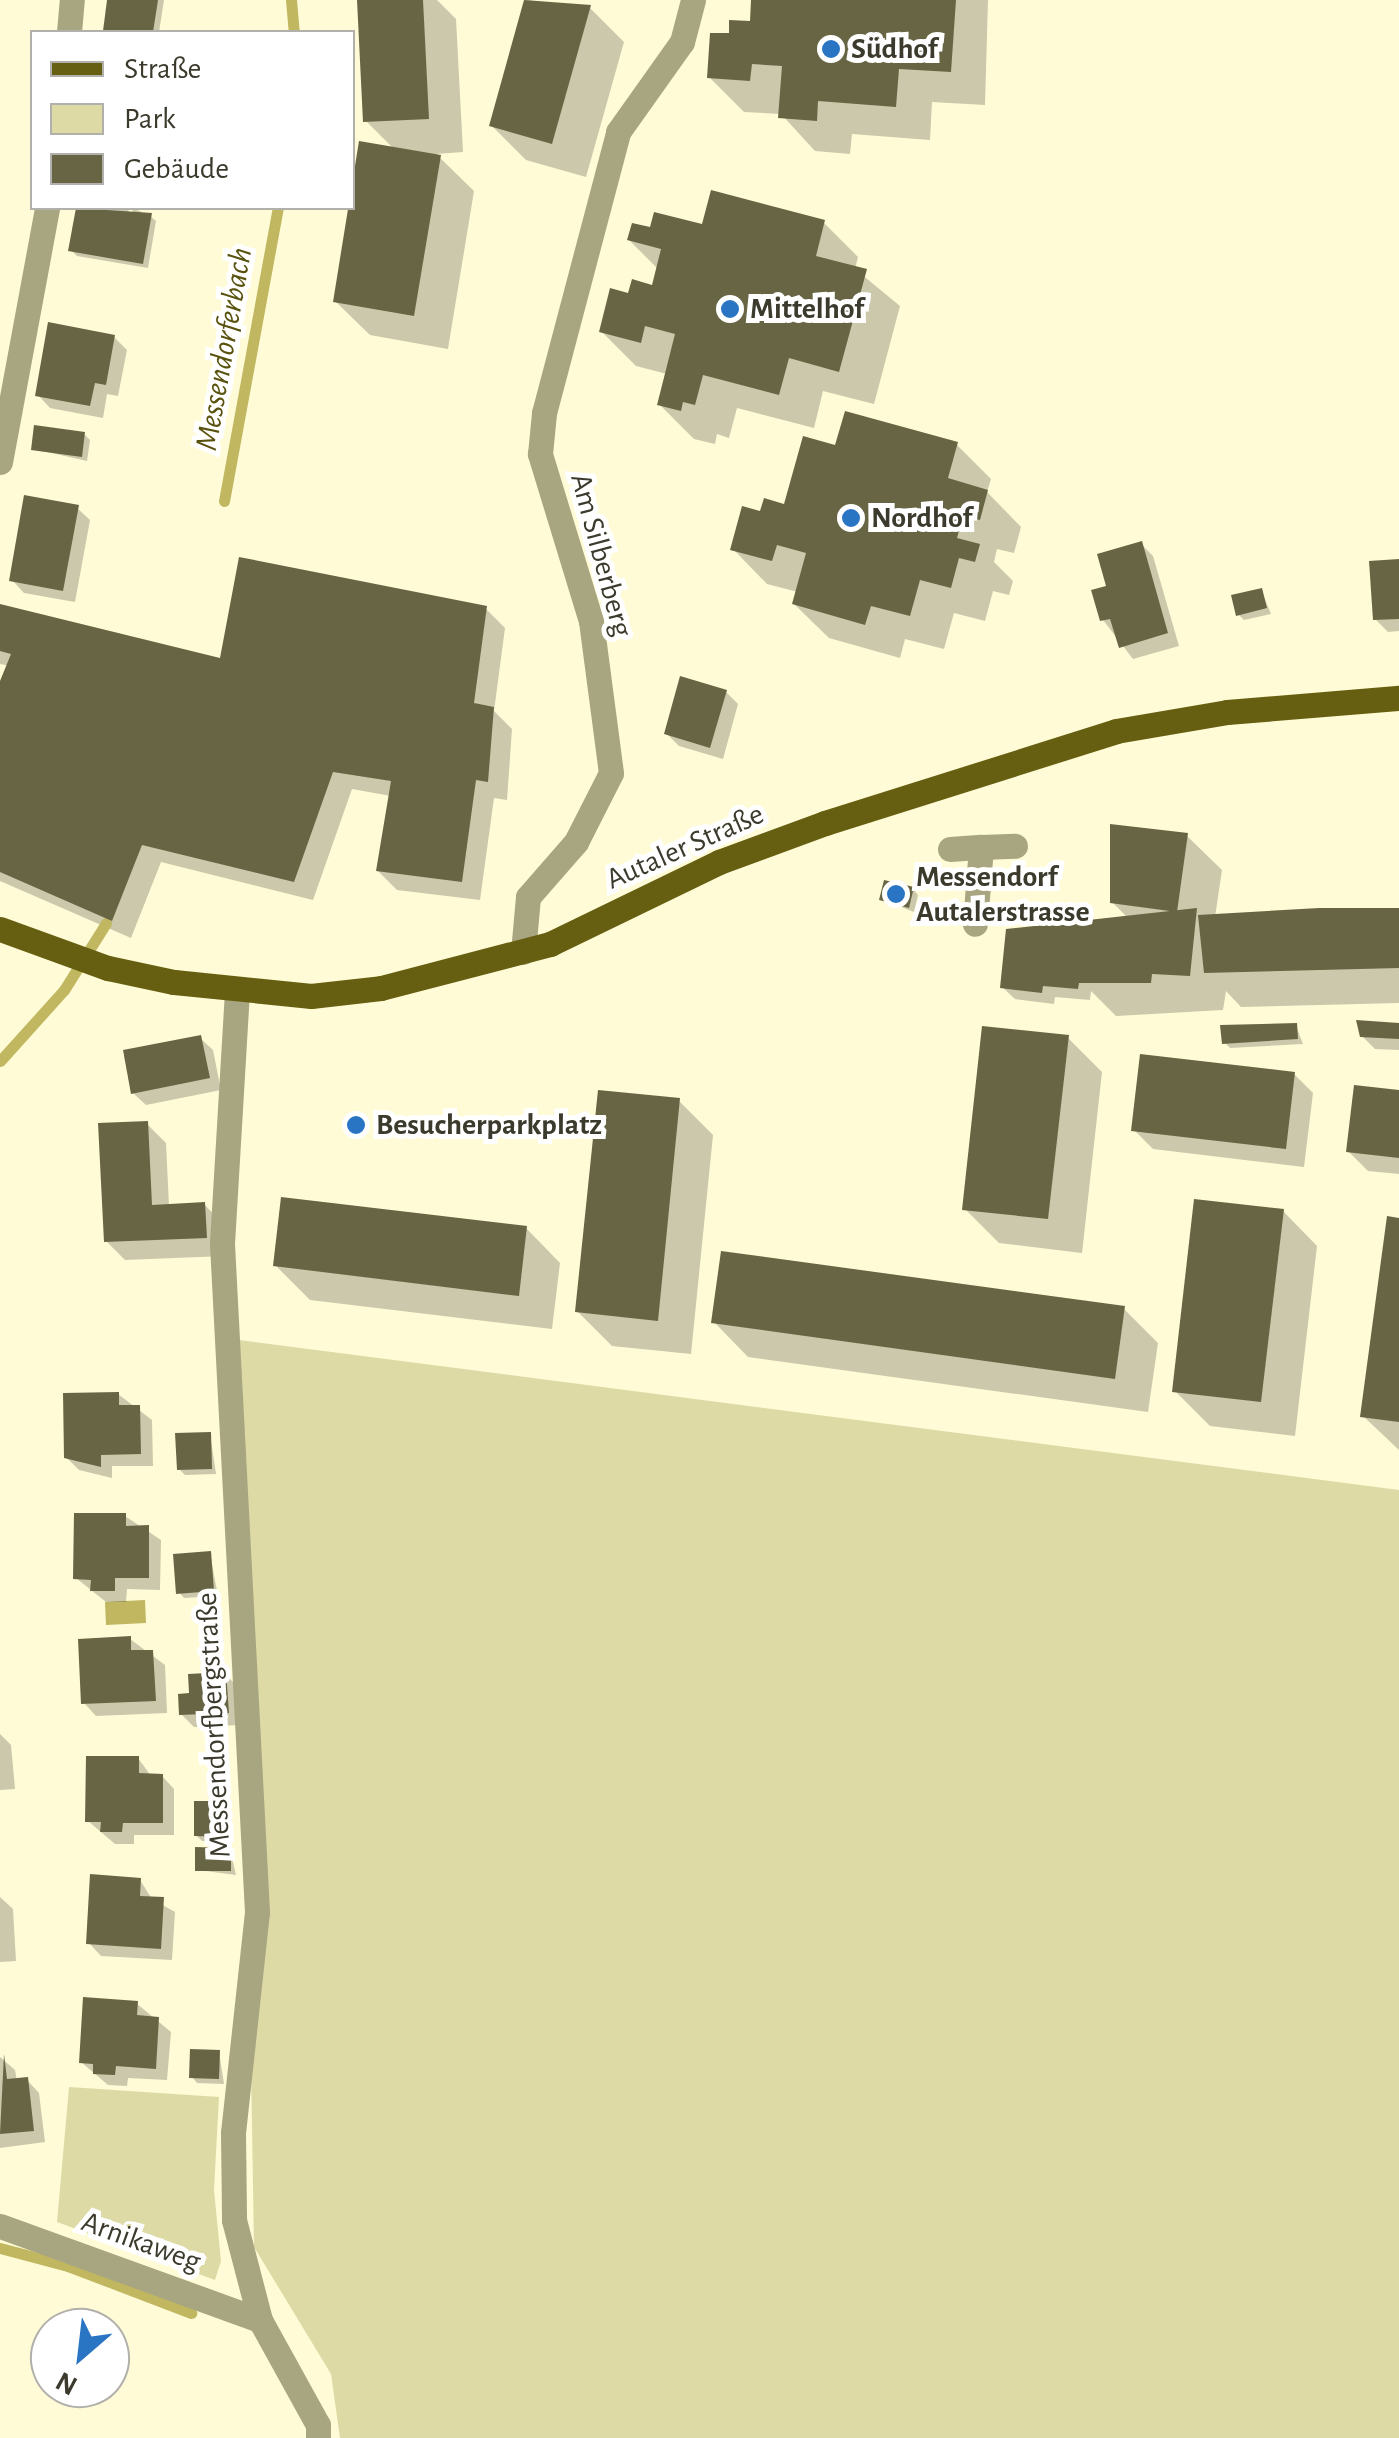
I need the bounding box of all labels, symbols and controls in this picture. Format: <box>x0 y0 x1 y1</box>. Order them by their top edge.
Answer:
legend <box>30 30 355 210</box>
place label: Südhof <box>851 31 937 67</box>
marker: Südhof <box>820 38 842 60</box>
text: Straße <box>124 54 201 84</box>
text: Park <box>124 104 176 134</box>
text: Gebäude <box>124 154 229 184</box>
water label: Messendorferbach <box>187 245 261 453</box>
place label: Mittelhof <box>750 291 864 327</box>
marker: Mittelhof <box>719 298 741 320</box>
street label: Am Silberberg <box>562 470 640 640</box>
place label: Nordhof <box>871 500 972 536</box>
marker: Nordhof <box>840 507 862 529</box>
street label: Autaler Straße <box>601 796 769 898</box>
place label: Messendorf Autalerstrasse <box>916 859 1090 930</box>
marker: Messendorf Autalerstrasse <box>885 883 907 905</box>
place label: Besucherparkplatz <box>376 1107 602 1143</box>
marker: Besucherparkplatz <box>345 1114 367 1136</box>
street label: Messendorfbergstraße <box>189 1591 239 1859</box>
street label: Arnikaweg <box>77 2204 205 2280</box>
north arrow <box>30 2308 130 2408</box>
text: N <box>52 2366 82 2400</box>

